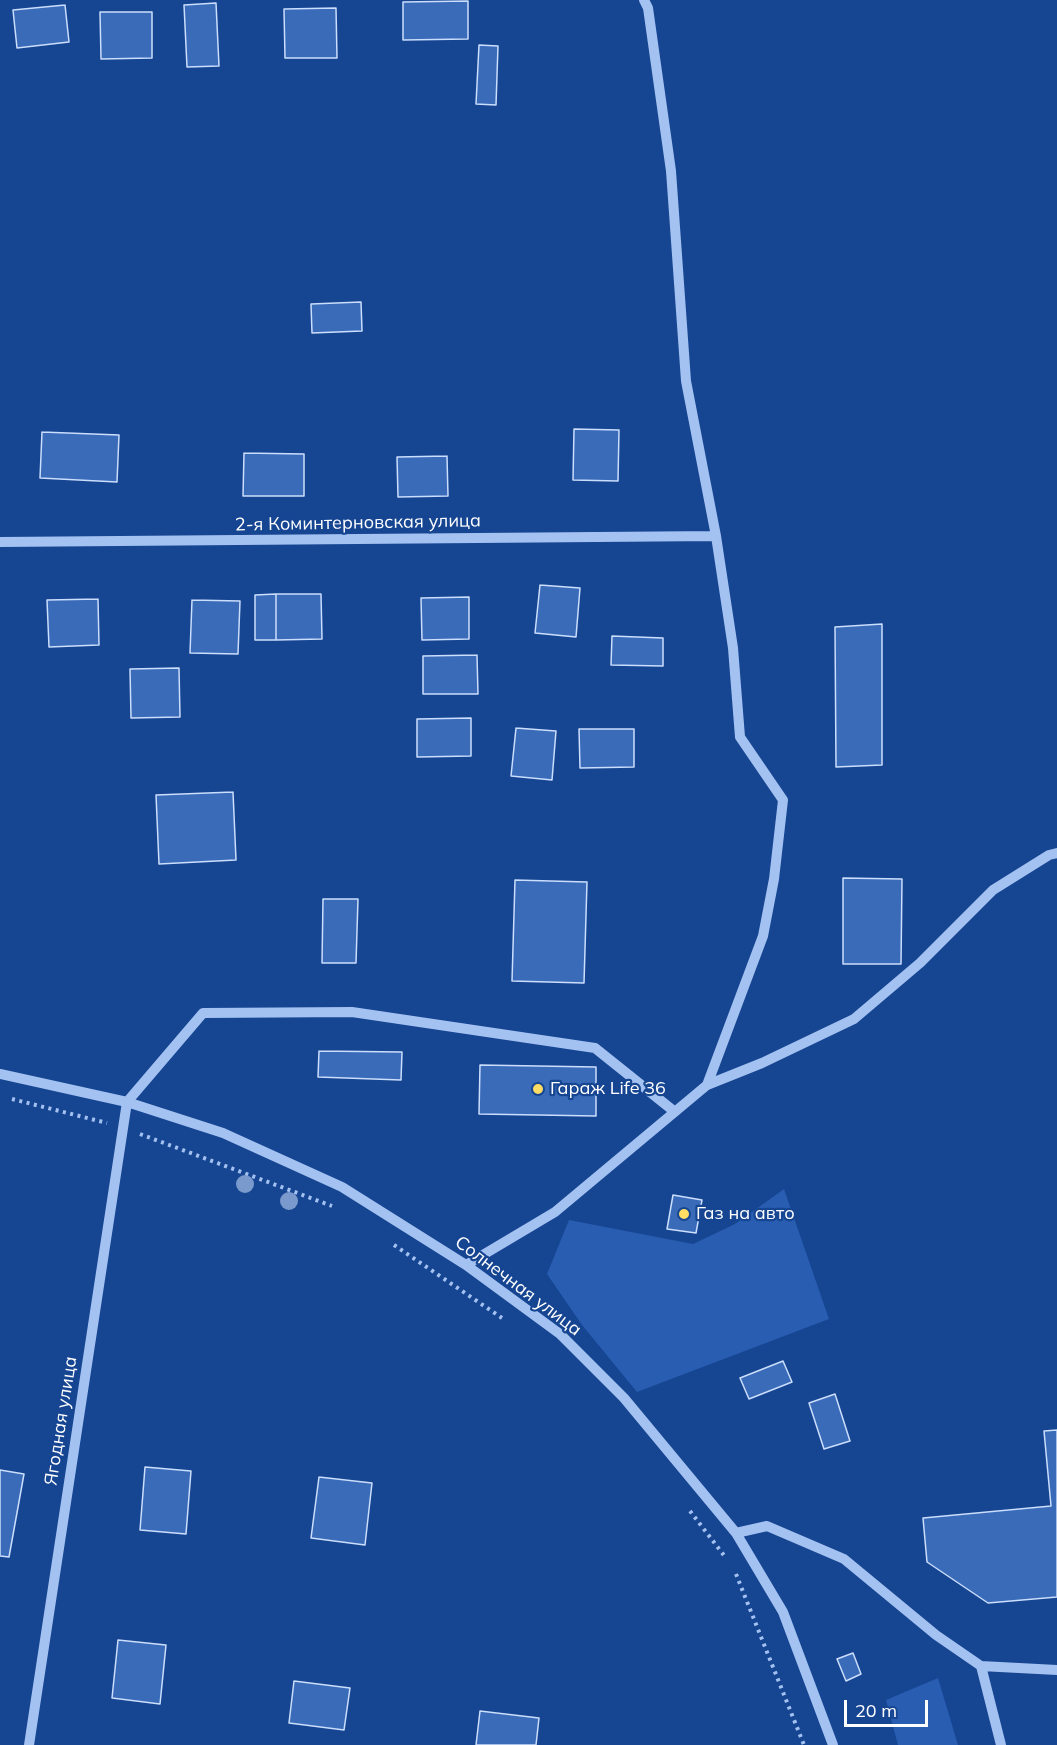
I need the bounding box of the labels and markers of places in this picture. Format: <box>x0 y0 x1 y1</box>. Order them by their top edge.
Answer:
place label: Гараж Life 36 <box>550 1078 666 1100</box>
marker: Гараж Life 36 <box>531 1082 545 1096</box>
place label: Газ на авто <box>696 1203 795 1225</box>
marker: Газ на авто <box>677 1207 691 1221</box>

